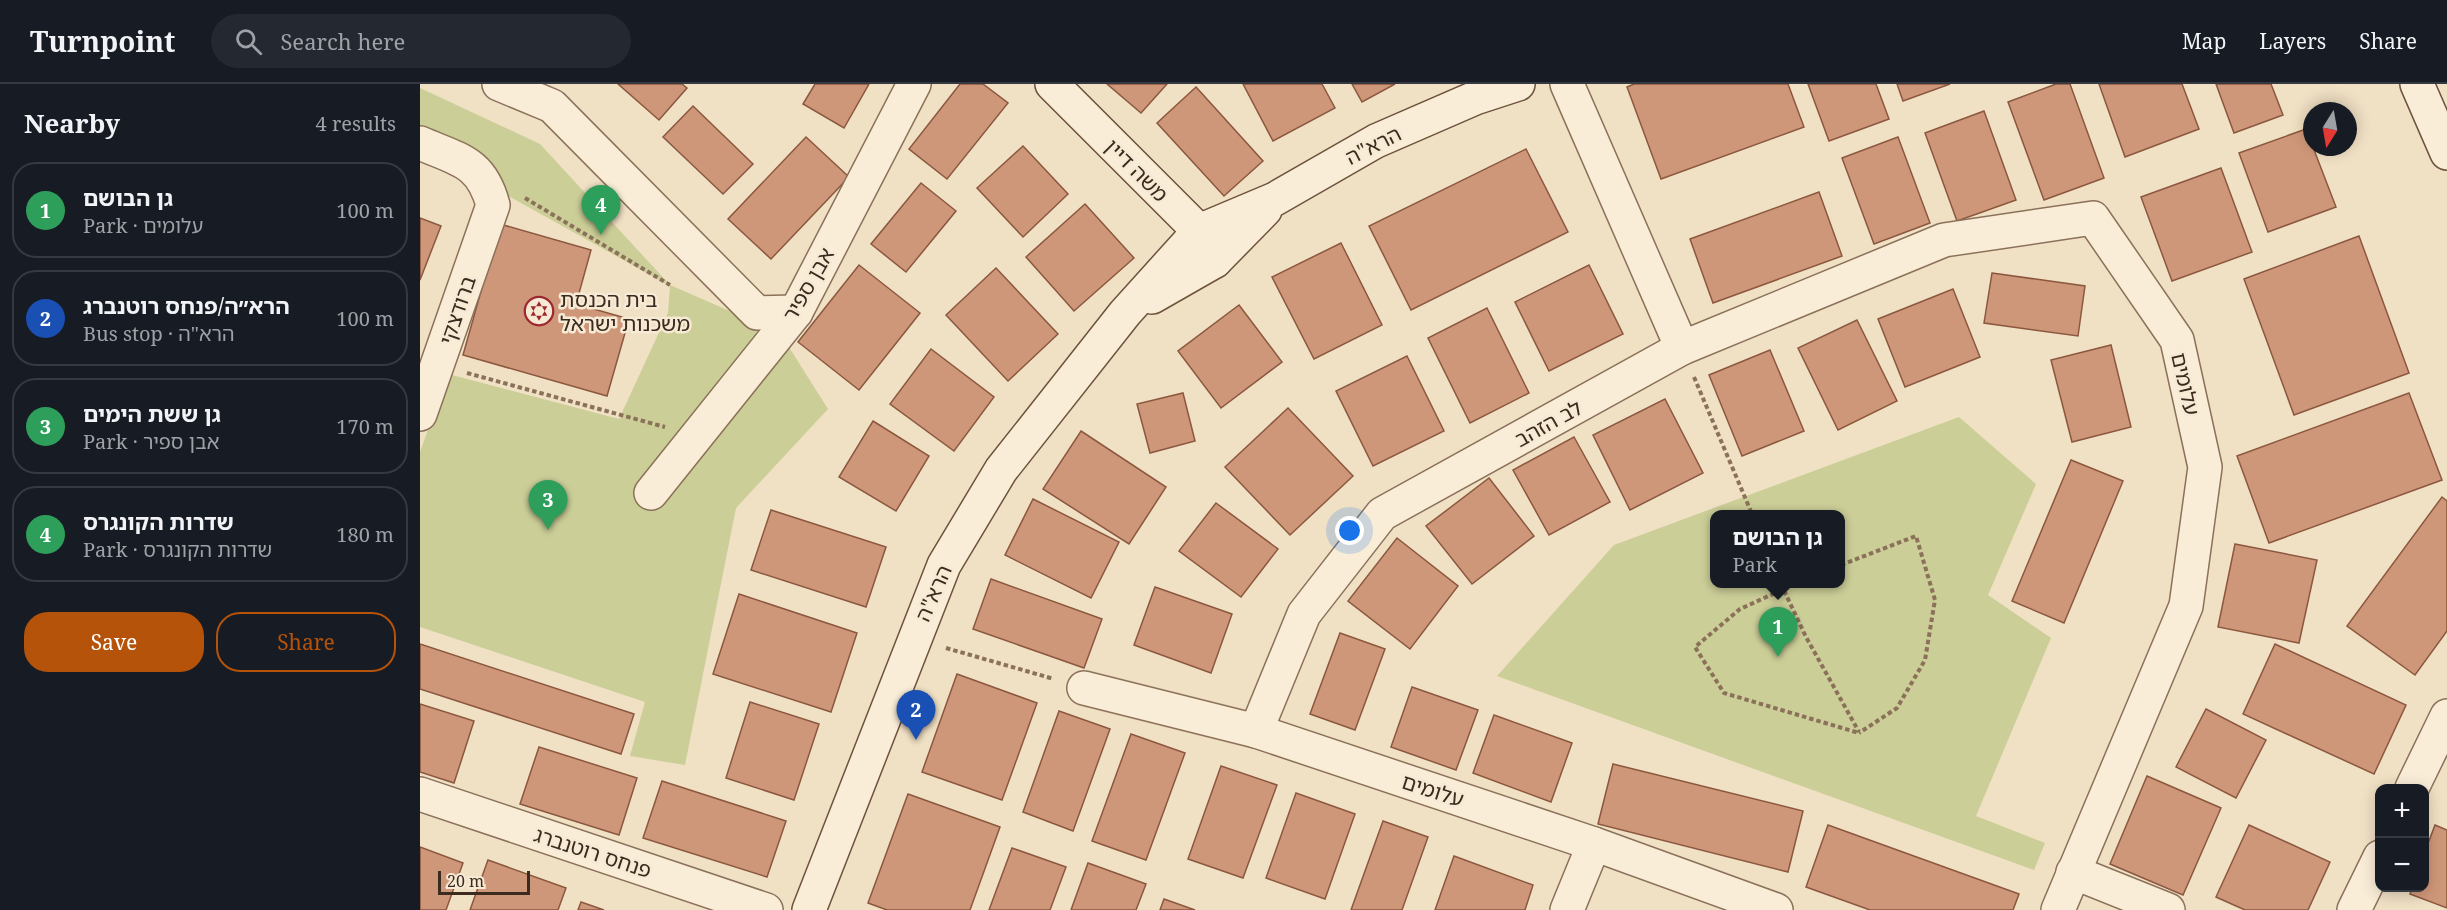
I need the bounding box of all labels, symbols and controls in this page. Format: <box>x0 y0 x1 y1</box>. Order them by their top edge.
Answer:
search box <box>211 14 631 68</box>
text: Turnpoint <box>30 22 175 60</box>
icon: search <box>232 25 265 58</box>
text: Search here <box>280 26 405 56</box>
text: Map <box>2182 27 2226 55</box>
text: Layers <box>2259 27 2326 55</box>
text: Share <box>2359 27 2417 55</box>
north arrow <box>2303 102 2357 156</box>
text: Nearby <box>24 105 120 141</box>
text: 4 results <box>316 110 396 137</box>
street label: הרא"ה <box>1340 119 1406 171</box>
street label: משה דיין <box>1099 132 1175 208</box>
text: גן הבושם <box>83 182 173 212</box>
pin: 4 <box>582 186 621 235</box>
text: 1 <box>40 197 51 224</box>
text: 100 m <box>336 197 394 224</box>
text: Park · עלומים <box>83 212 203 239</box>
street label: אבן ספיר <box>776 242 840 326</box>
street label: ברודצקי <box>432 272 482 348</box>
place label: בית הכנסת משכנות ישראל <box>560 285 690 337</box>
text: הרא״ה/פנחס רוטנברג <box>83 290 290 320</box>
synagogue icon: בית הכנסת משכנות ישראל <box>523 295 555 327</box>
text: 2 <box>40 305 51 332</box>
text: 100 m <box>336 305 394 332</box>
text: Bus stop · הרא"ה <box>83 320 235 347</box>
street label: עלומים <box>2165 350 2207 418</box>
street label: לב הזהב <box>1509 393 1587 453</box>
text: גן ששת הימים <box>83 398 221 428</box>
text: 3 <box>40 413 51 440</box>
text: 170 m <box>336 413 394 440</box>
text: Park · אבן ספיר <box>83 428 219 455</box>
pin: 3 <box>528 480 568 530</box>
text: שדרות הקונגרס <box>83 506 234 536</box>
popup <box>1710 510 1845 588</box>
your location <box>1335 516 1364 545</box>
text: 4 <box>40 521 51 548</box>
text: 180 m <box>336 521 394 548</box>
text: גן הבושם <box>1732 521 1823 551</box>
text: Park · שדרות הקונגרס <box>83 536 272 563</box>
text: Park <box>1732 551 1777 578</box>
street label: הרא"ה <box>908 560 958 626</box>
pin: 1 <box>1758 608 1798 657</box>
button: Save <box>24 612 204 672</box>
button: Share <box>216 612 396 672</box>
pin: 2 <box>896 690 936 740</box>
street label: עלומים <box>1398 767 1468 813</box>
map controls <box>2375 784 2429 892</box>
button: + <box>2375 784 2429 838</box>
street label: פנחס רוטנברג <box>531 820 655 884</box>
button: − <box>2375 838 2429 892</box>
scale bar <box>438 868 530 896</box>
text: 20 m <box>447 870 484 892</box>

